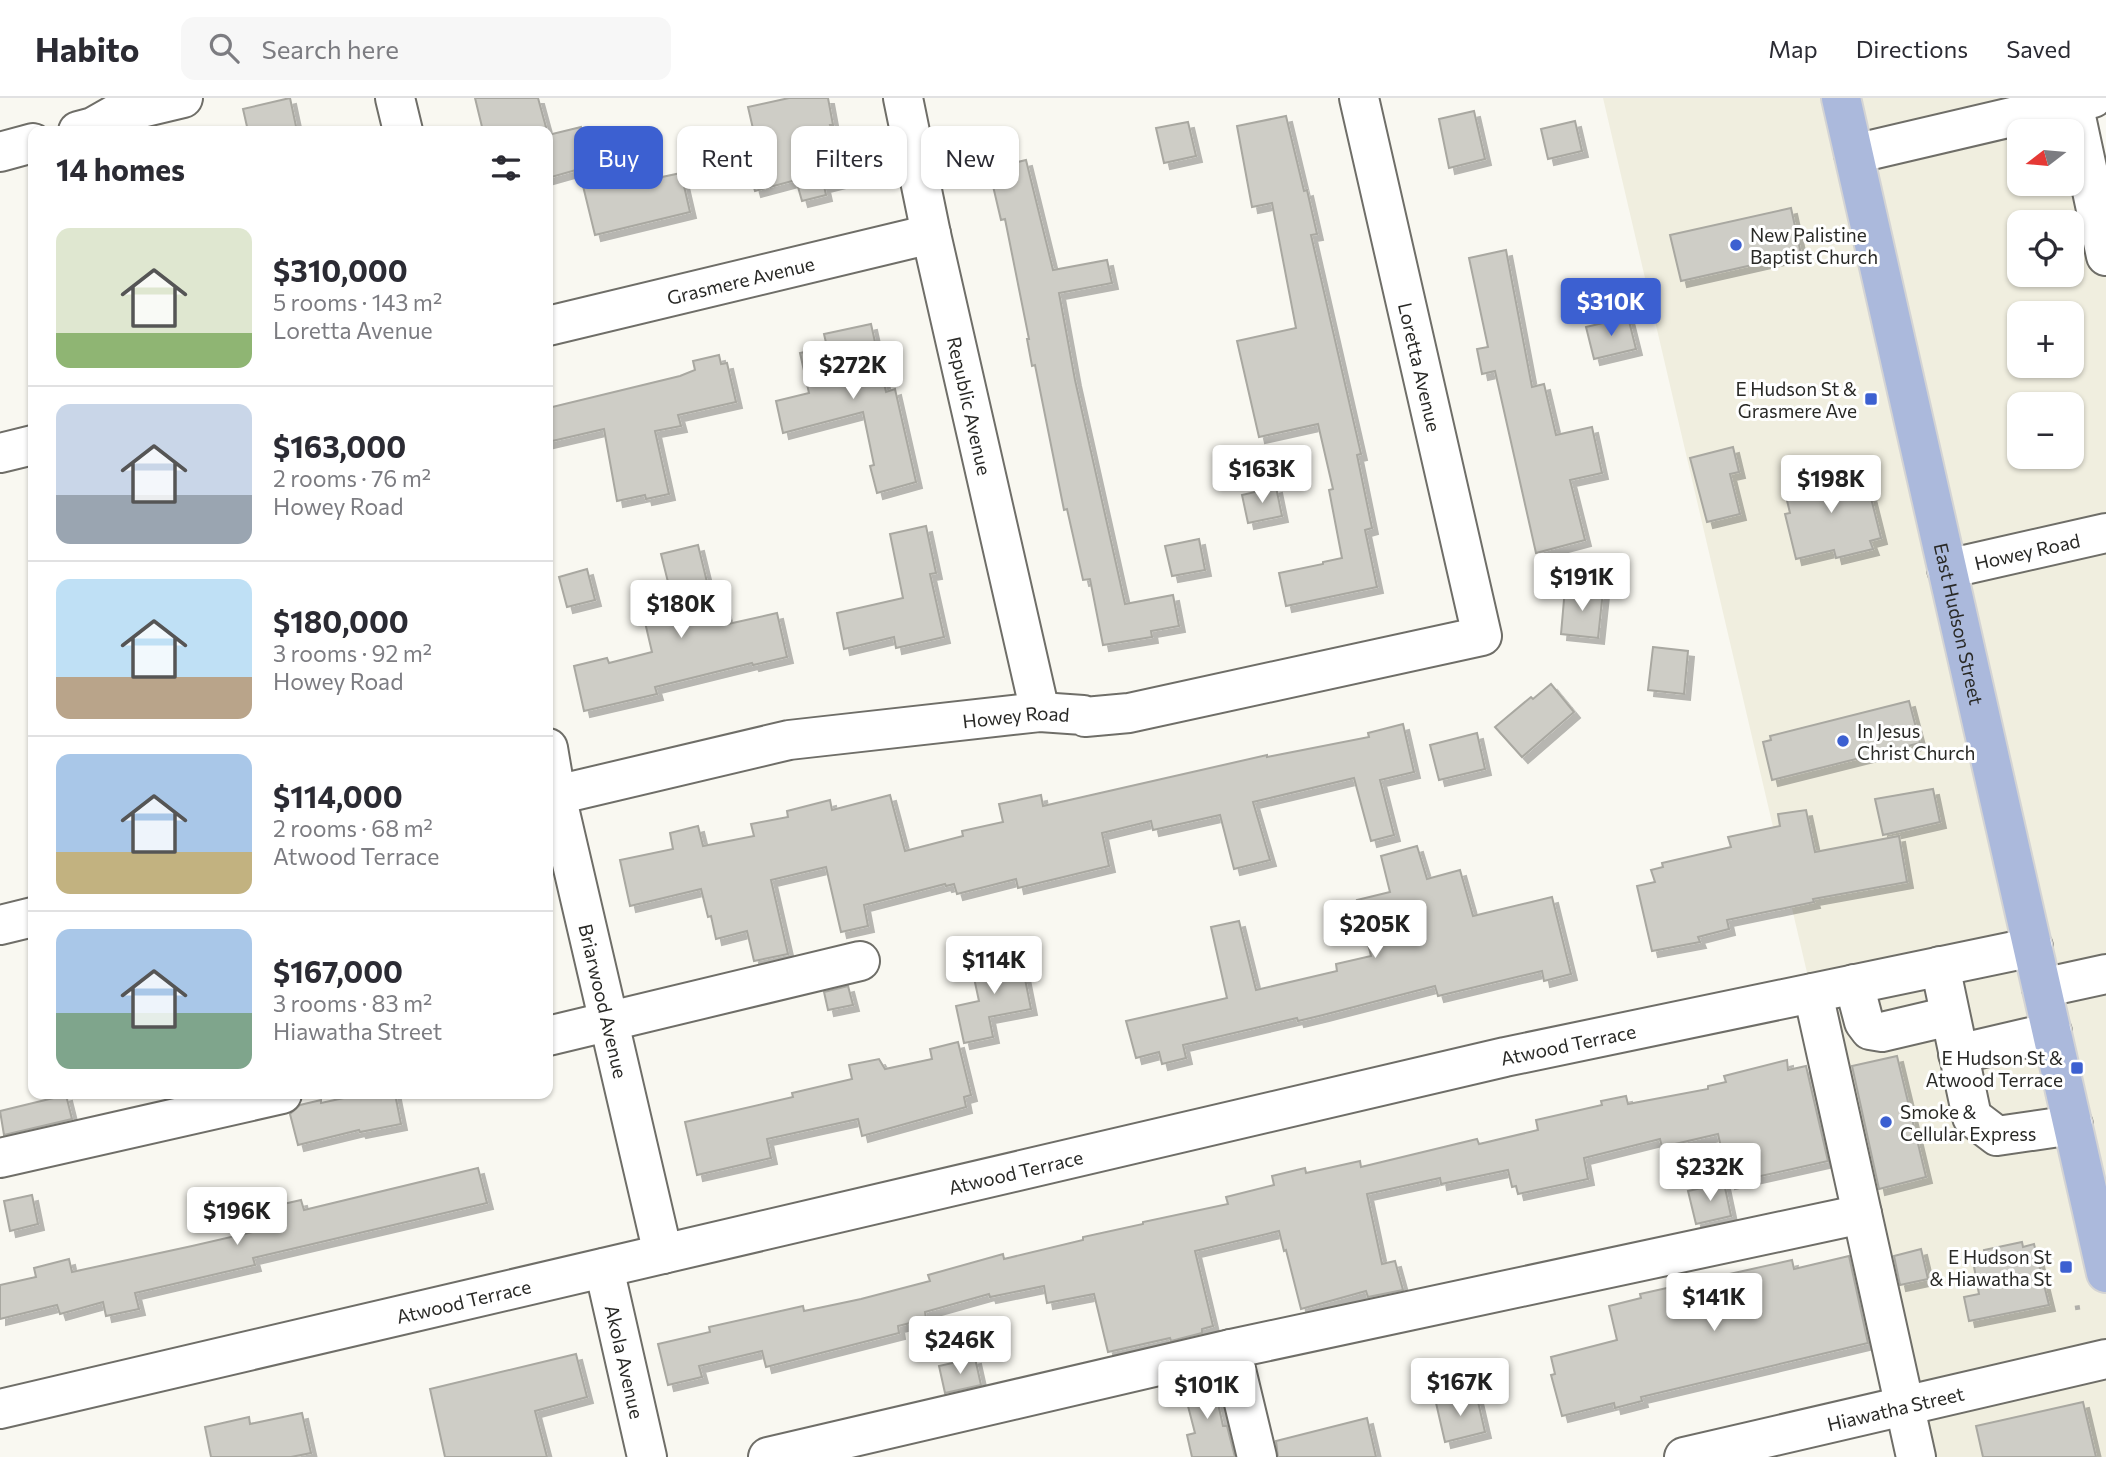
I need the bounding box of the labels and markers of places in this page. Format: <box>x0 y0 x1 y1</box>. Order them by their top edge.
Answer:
place label: New Palistine Baptist Church <box>1750 223 1878 268</box>
marker: New Palistine Baptist Church <box>1728 237 1744 253</box>
pin: $310K <box>1562 278 1660 338</box>
pin: $272K <box>804 342 902 401</box>
place label: E Hudson St & Grasmere Ave <box>1735 377 1857 422</box>
marker: E Hudson St & Grasmere Ave <box>1863 391 1879 407</box>
pin: $163K <box>1213 446 1311 505</box>
pin: $198K <box>1782 456 1880 515</box>
pin: $191K <box>1533 554 1631 613</box>
pin: $180K <box>632 580 730 640</box>
place label: In Jesus Christ Church <box>1857 719 1975 764</box>
marker: In Jesus Christ Church <box>1835 733 1851 749</box>
pin: $205K <box>1326 900 1424 960</box>
pin: $114K <box>945 936 1043 996</box>
place label: E Hudson St & Atwood Terrace <box>1926 1046 2063 1091</box>
marker: E Hudson St & Atwood Terrace <box>2069 1060 2085 1076</box>
place label: Smoke & Cellular Express <box>1900 1100 2036 1145</box>
marker: Smoke & Cellular Express <box>1878 1114 1894 1130</box>
pin: $232K <box>1661 1144 1759 1203</box>
pin: $196K <box>188 1188 286 1247</box>
place label: E Hudson St & Hiawatha St <box>1930 1245 2052 1290</box>
marker: E Hudson St & Hiawatha St <box>2058 1259 2074 1275</box>
pin: $141K <box>1665 1274 1763 1333</box>
pin: $246K <box>911 1316 1009 1376</box>
pin: $167K <box>1411 1358 1509 1418</box>
pin: $101K <box>1158 1362 1256 1421</box>

